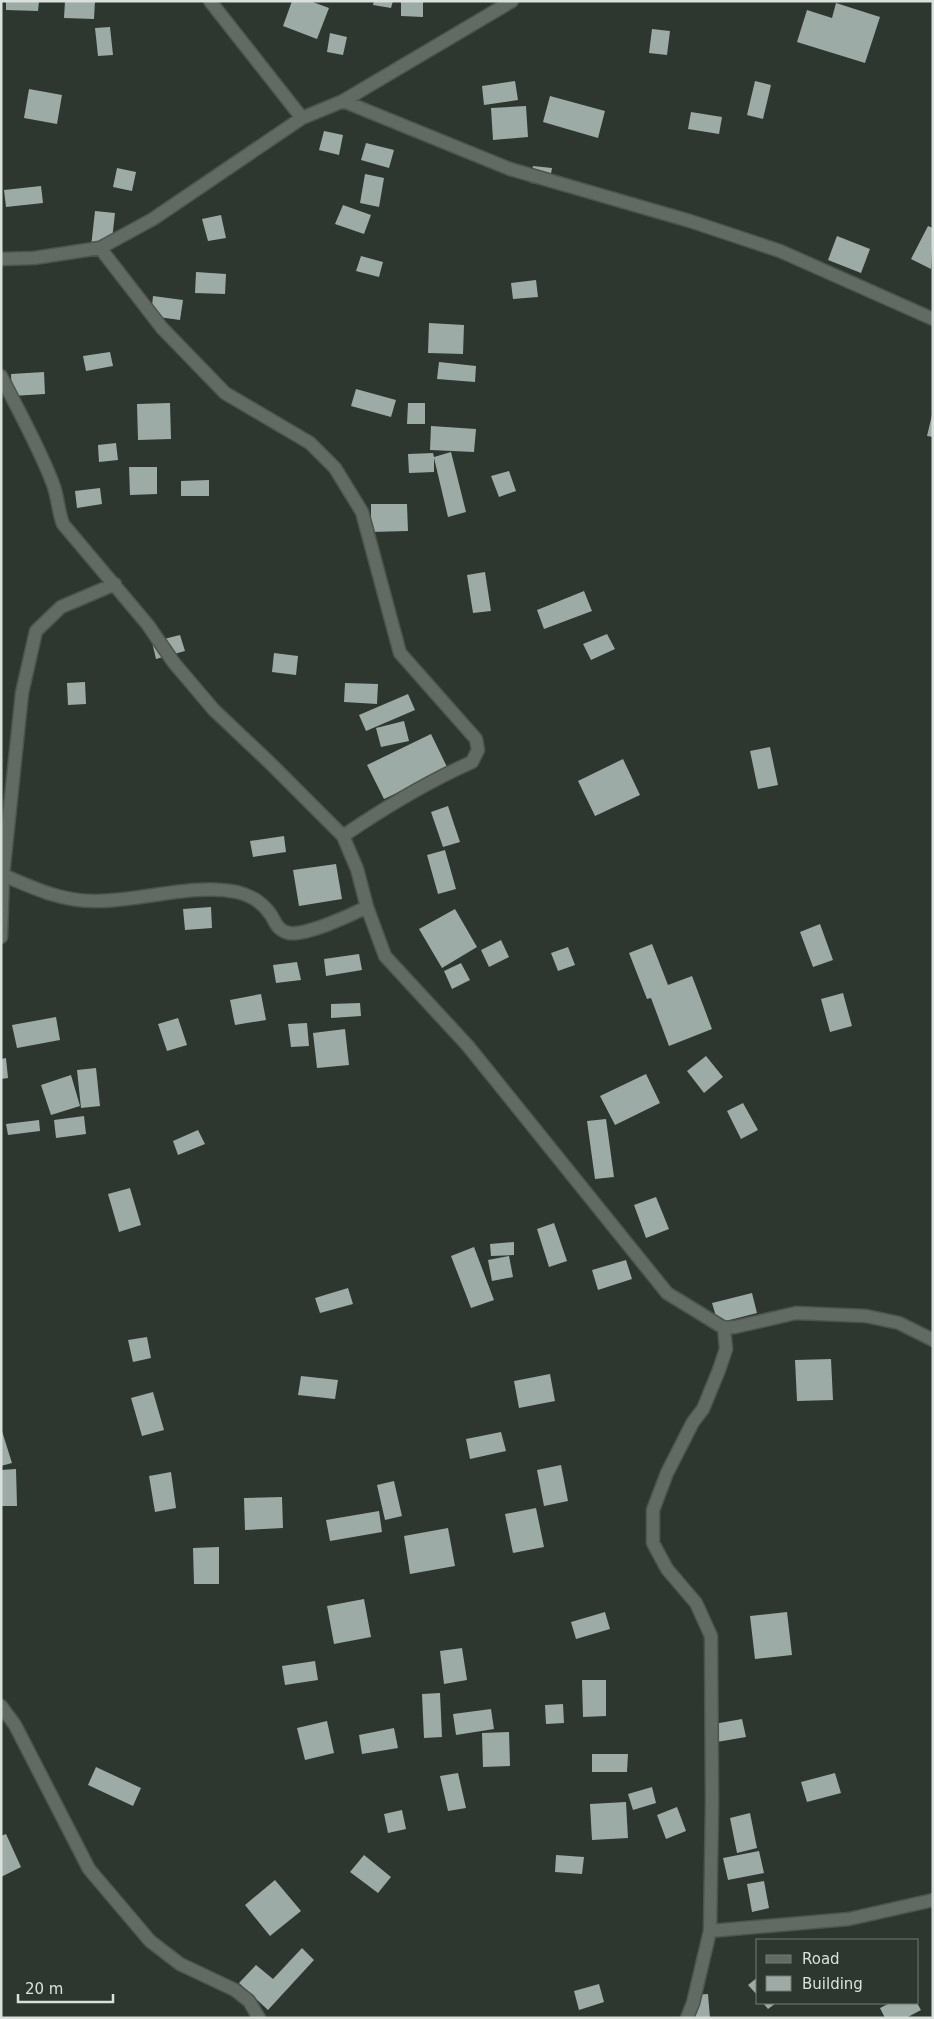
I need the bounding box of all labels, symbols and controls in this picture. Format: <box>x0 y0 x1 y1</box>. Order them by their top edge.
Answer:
legend <box>756 1939 919 2004</box>
text: Road <box>802 1950 840 1968</box>
scale bar <box>18 1972 112 2004</box>
text: Building <box>802 1975 863 1993</box>
text: 20 m <box>25 1980 63 1998</box>

